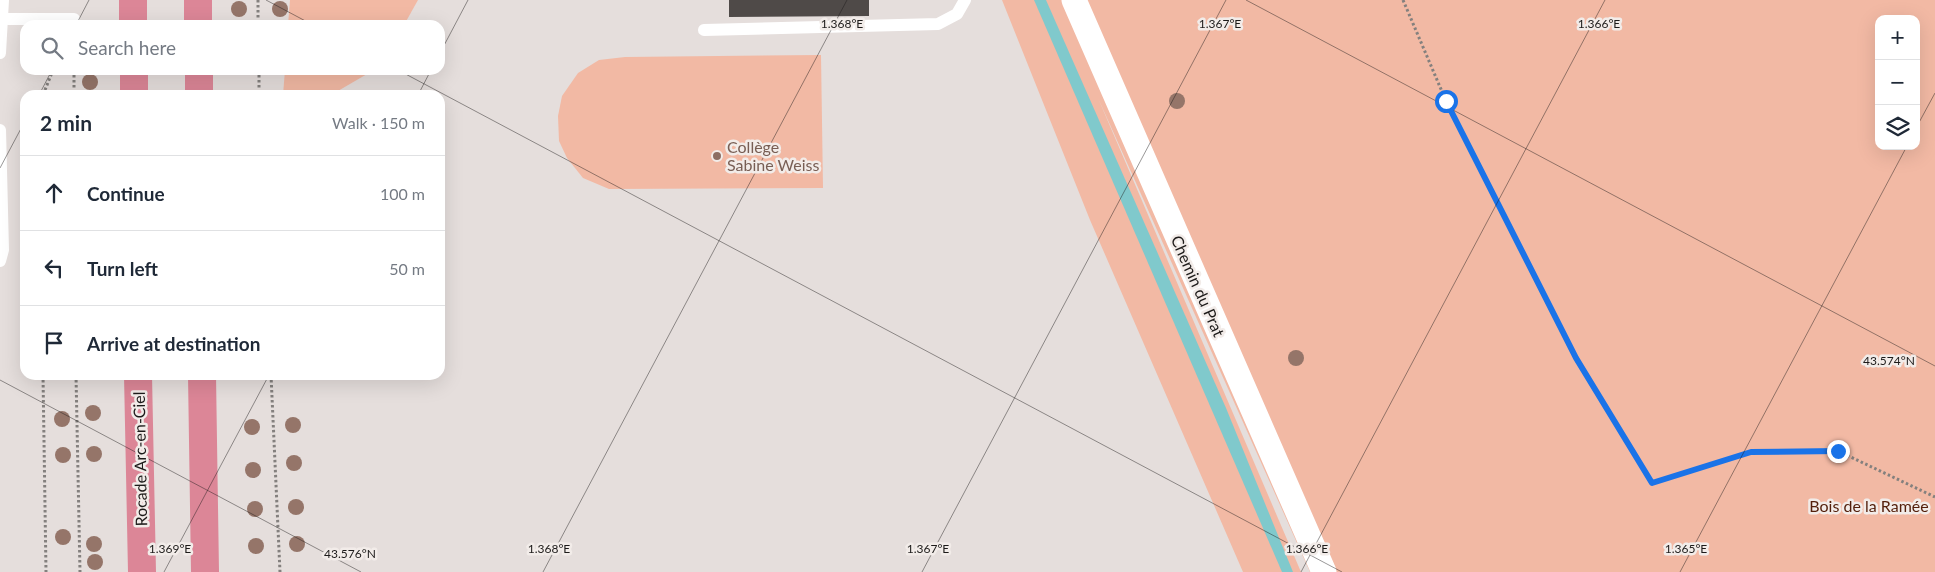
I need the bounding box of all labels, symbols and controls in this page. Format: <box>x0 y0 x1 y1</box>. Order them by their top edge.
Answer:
map controls <box>1875 15 1920 150</box>
button: + <box>1875 15 1920 60</box>
text: 1.368°E <box>821 16 863 31</box>
text: 1.367°E <box>1199 16 1241 31</box>
text: 1.366°E <box>1578 16 1620 31</box>
search box <box>20 20 445 75</box>
icon: search <box>38 34 66 62</box>
text: Search here <box>78 36 176 59</box>
button: − <box>1875 60 1920 105</box>
route start <box>1435 90 1458 113</box>
button: layers <box>1875 105 1920 150</box>
text: 2 min <box>40 110 92 135</box>
text: Walk · 150 m <box>332 113 425 132</box>
place label: Collège Sabine Weiss <box>727 137 819 174</box>
marker: Collège Sabine Weiss <box>711 150 723 162</box>
icon: ahead <box>40 179 68 207</box>
text: Continue <box>87 182 165 205</box>
text: 100 m <box>380 184 425 203</box>
street label: Chemin du Prat <box>1168 232 1229 340</box>
icon: left <box>40 254 68 282</box>
text: Turn left <box>87 257 158 280</box>
text: 50 m <box>389 259 425 278</box>
icon: arrive <box>40 329 68 357</box>
text: Arrive at destination <box>87 332 260 355</box>
text: 43.574°N <box>1863 353 1915 368</box>
street label: Rocade Arc-en-Ciel <box>129 391 150 527</box>
route end <box>1827 440 1850 463</box>
park label: Bois de la Ramée <box>1809 496 1929 515</box>
text: 1.369°E <box>149 541 191 556</box>
text: 1.368°E <box>528 541 570 556</box>
text: 1.367°E <box>907 541 949 556</box>
text: 1.366°E <box>1286 541 1328 556</box>
text: 1.365°E <box>1665 541 1707 556</box>
text: 43.576°N <box>324 546 376 561</box>

